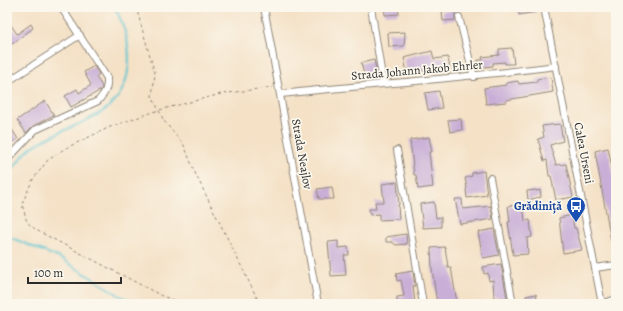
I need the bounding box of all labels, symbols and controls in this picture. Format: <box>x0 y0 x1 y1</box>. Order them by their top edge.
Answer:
street label: Strada Johann Jakob Ehrler <box>351 56 484 84</box>
street label: Strada Neajlov <box>288 118 316 191</box>
street label: Calea Urseni <box>570 121 598 185</box>
bus stop icon: Grădiniță <box>565 195 587 223</box>
place label: Grădiniță <box>514 198 562 214</box>
scale bar <box>28 259 121 285</box>
text: 100 m <box>34 265 63 281</box>

